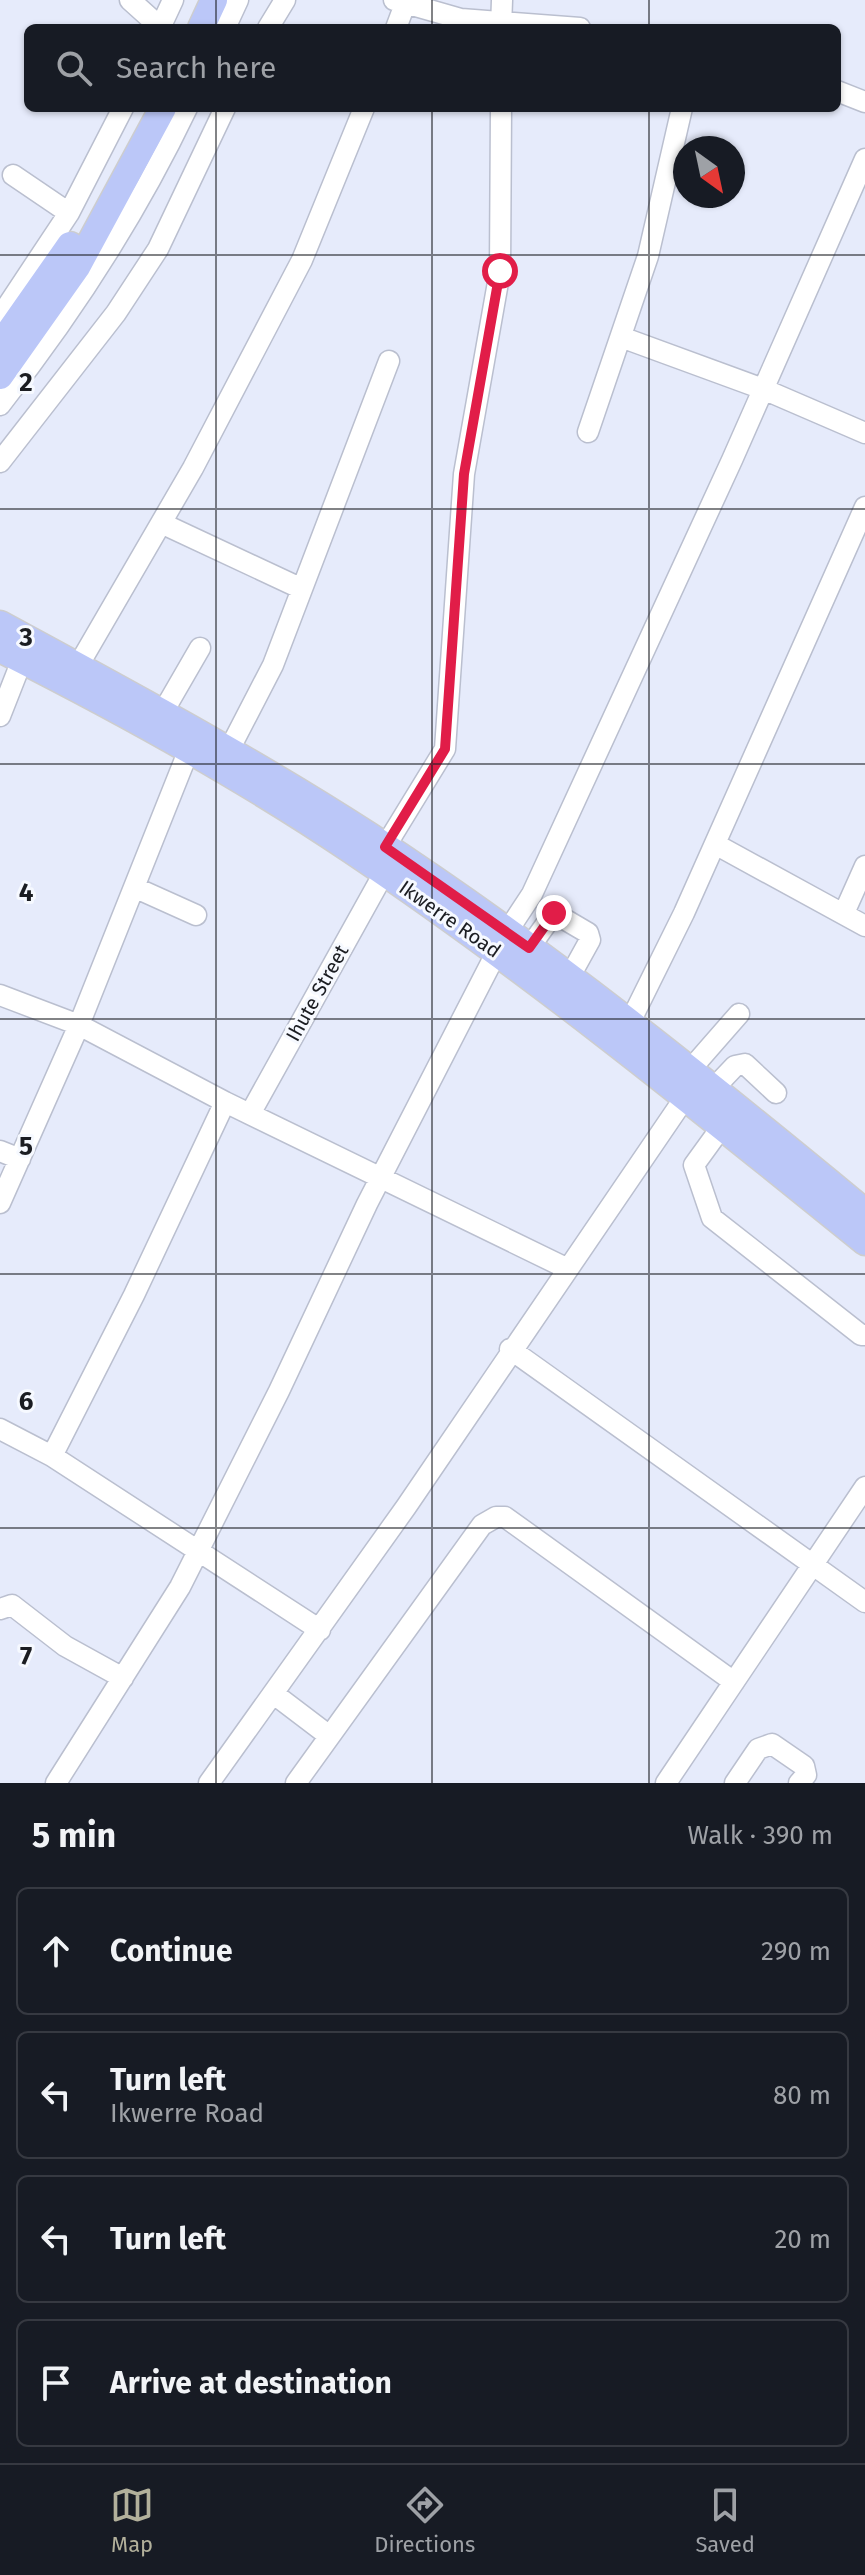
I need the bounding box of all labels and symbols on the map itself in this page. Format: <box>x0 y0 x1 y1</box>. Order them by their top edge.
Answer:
north arrow <box>673 136 745 208</box>
route start <box>482 253 518 289</box>
text: 2 <box>19 367 33 398</box>
text: 3 <box>18 622 33 653</box>
street label: Ikwerre Road <box>395 875 505 963</box>
text: 4 <box>19 877 34 908</box>
route end <box>536 895 572 931</box>
street label: Ihute Street <box>281 940 354 1045</box>
text: 5 <box>19 1131 33 1162</box>
text: 6 <box>19 1386 34 1417</box>
text: 7 <box>20 1641 32 1672</box>

